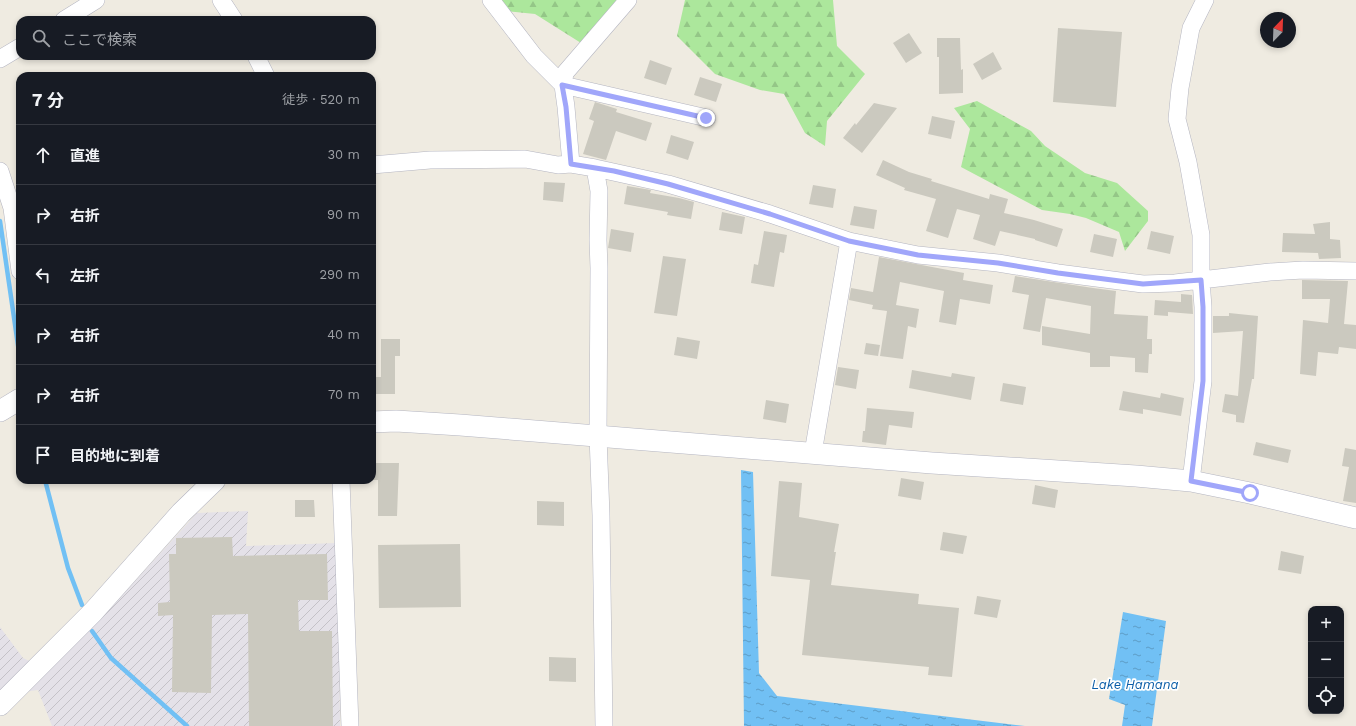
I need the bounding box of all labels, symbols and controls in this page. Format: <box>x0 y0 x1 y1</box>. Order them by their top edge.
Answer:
north arrow <box>1260 12 1296 48</box>
search box <box>16 16 376 60</box>
icon: search <box>30 27 52 49</box>
text: ここで検索 <box>62 31 137 49</box>
text: 7 分 <box>32 90 64 110</box>
text: 徒歩 · 520 m <box>282 92 360 107</box>
route end <box>697 109 715 127</box>
icon: ahead <box>32 144 54 166</box>
text: 直進 <box>70 147 100 165</box>
text: 30 m <box>328 147 360 162</box>
icon: right <box>32 204 54 226</box>
text: 右折 <box>70 207 100 225</box>
text: 90 m <box>327 207 360 222</box>
icon: left <box>32 264 54 286</box>
text: 左折 <box>70 267 100 285</box>
text: 290 m <box>319 267 360 282</box>
icon: right <box>32 324 54 346</box>
text: 右折 <box>70 327 100 345</box>
text: 40 m <box>327 327 360 342</box>
icon: right <box>32 384 54 406</box>
text: 右折 <box>70 387 100 405</box>
text: 70 m <box>328 387 360 402</box>
icon: arrive <box>32 444 54 466</box>
text: 目的地に到着 <box>70 447 160 465</box>
route start <box>1241 484 1259 502</box>
map controls <box>1308 606 1344 714</box>
button: + <box>1308 606 1344 642</box>
button: − <box>1308 642 1344 678</box>
water label: Lake Hamana <box>1091 677 1179 692</box>
button: locate <box>1308 678 1344 714</box>

